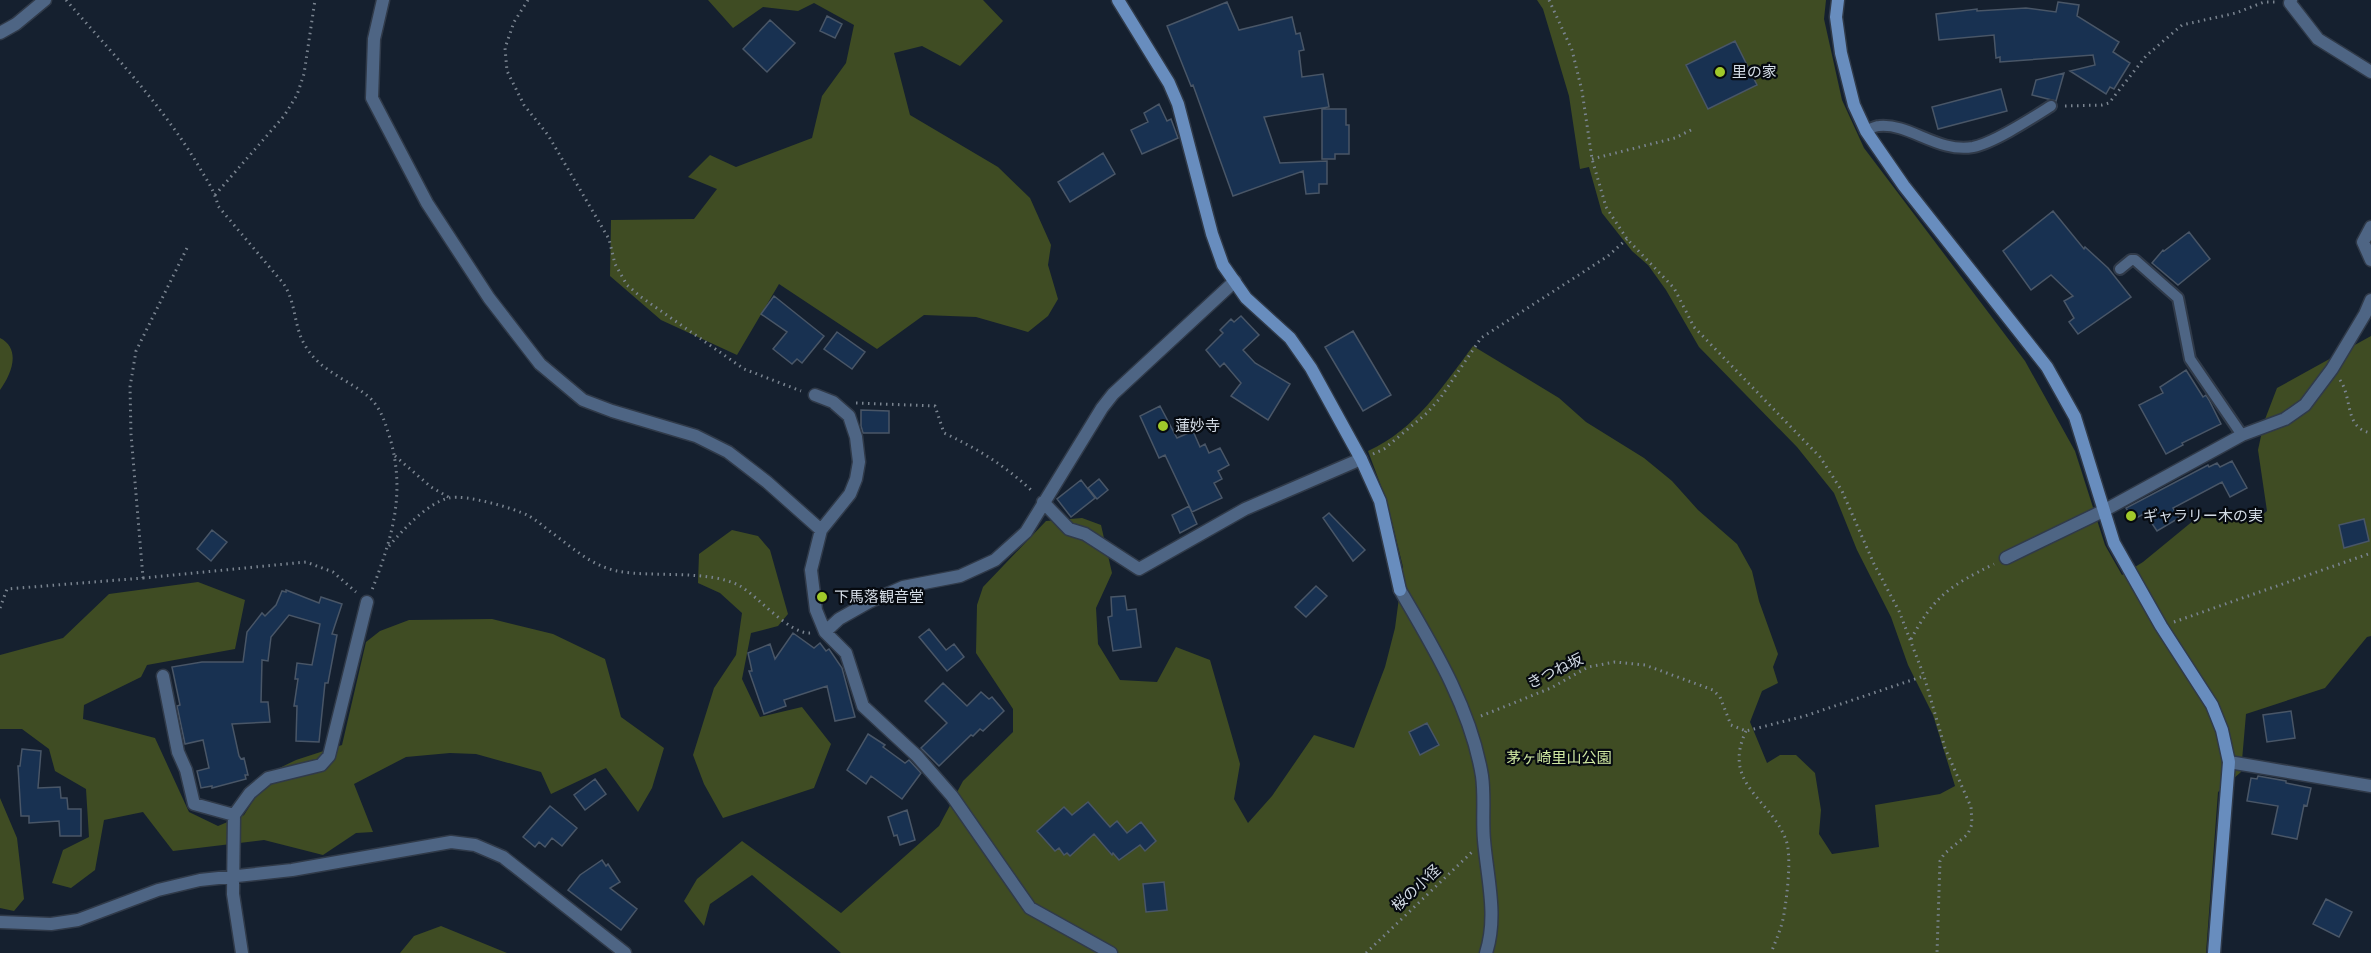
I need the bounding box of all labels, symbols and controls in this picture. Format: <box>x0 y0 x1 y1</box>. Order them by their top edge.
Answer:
place label: 里の家 <box>1732 62 1777 82</box>
marker: 里の家 <box>1713 65 1727 79</box>
place label: 蓮妙寺 <box>1175 416 1220 436</box>
marker: 蓮妙寺 <box>1156 419 1170 433</box>
place label: ギャラリー木の実 <box>2143 506 2263 526</box>
marker: ギャラリー木の実 <box>2124 509 2138 523</box>
place label: 下馬落観音堂 <box>834 587 924 607</box>
marker: 下馬落観音堂 <box>815 590 829 604</box>
street label: きつね坂 <box>1524 649 1586 693</box>
park label: 茅ヶ崎里山公園 <box>1506 748 1612 768</box>
street label: 桜の小径 <box>1387 860 1445 916</box>

